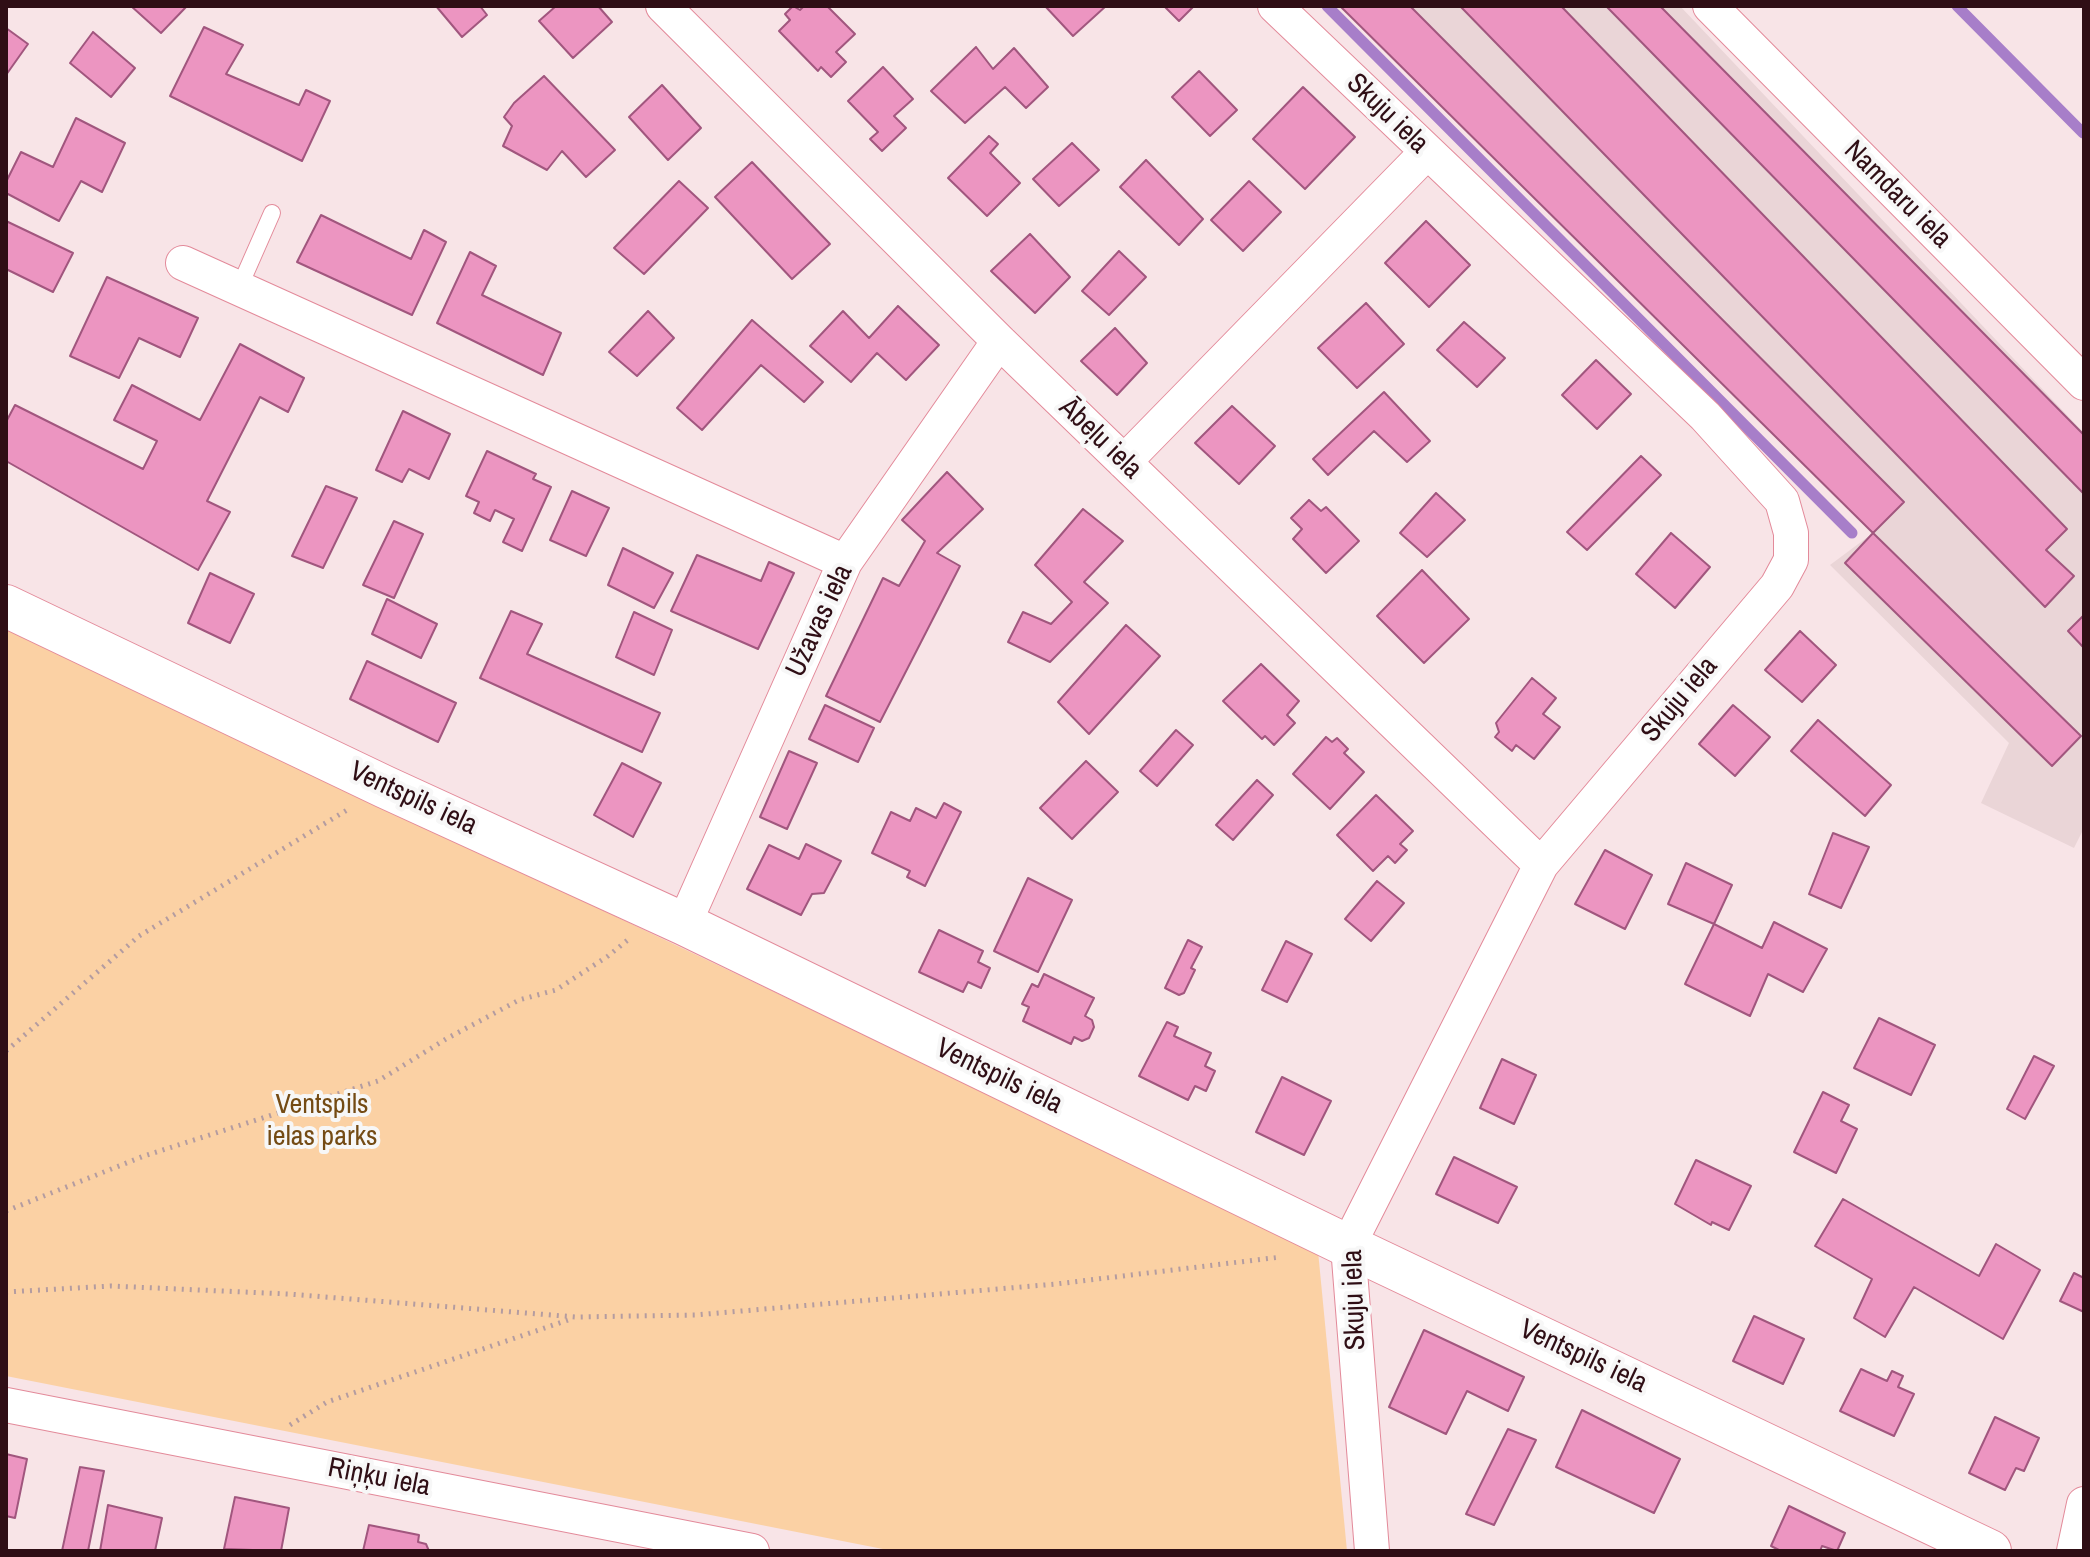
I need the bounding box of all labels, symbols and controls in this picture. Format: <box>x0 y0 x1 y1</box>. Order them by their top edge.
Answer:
street label: Skuju iela <box>1339 67 1435 161</box>
street label: Namdaru iela <box>1836 134 1958 256</box>
street label: Ābeļu iela <box>1052 391 1148 487</box>
street label: Užavas iela <box>779 560 861 682</box>
street label: Skuju iela <box>1635 651 1725 749</box>
street label: Ventspils iela <box>344 755 482 843</box>
street label: Ventspils iela <box>930 1032 1068 1122</box>
park label: Ventspils ielas parks <box>266 1088 378 1154</box>
street label: Skuju iela <box>1336 1249 1374 1351</box>
street label: Ventspils iela <box>1514 1313 1652 1401</box>
street label: Riņķu iela <box>325 1452 433 1504</box>

